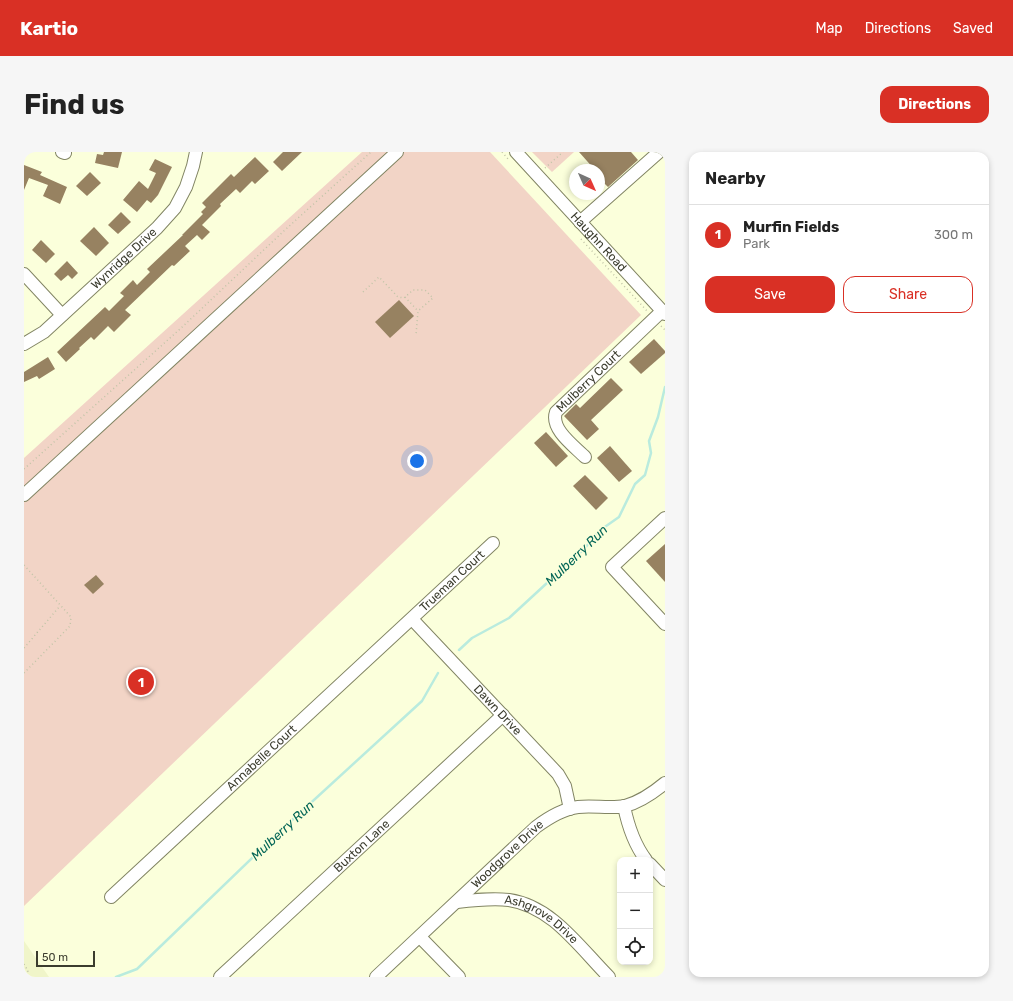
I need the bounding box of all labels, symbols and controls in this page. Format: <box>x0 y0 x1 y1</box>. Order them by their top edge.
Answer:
text: Kartio <box>20 17 78 40</box>
text: Map <box>816 20 843 37</box>
text: Directions <box>865 20 931 37</box>
text: Saved <box>953 20 993 37</box>
button: Directions <box>880 86 989 123</box>
text: Find us <box>24 88 124 121</box>
north arrow <box>569 164 605 200</box>
text: Nearby <box>705 168 766 188</box>
street label: Haughn Road <box>568 209 629 274</box>
text: Murfin Fields <box>743 218 839 236</box>
street label: Wynridge Drive <box>88 225 160 292</box>
text: 1 <box>715 227 721 242</box>
text: 300 m <box>934 227 973 242</box>
text: Park <box>743 236 770 251</box>
button: Save <box>705 276 835 313</box>
button: Share <box>843 276 973 313</box>
street label: Mulberry Court <box>553 347 624 415</box>
your location <box>407 451 427 471</box>
water label: Mulberry Run <box>542 522 611 589</box>
street label: Trueman Court <box>417 547 488 614</box>
pin: 1 <box>128 667 154 697</box>
street label: Dawn Drive <box>471 682 525 738</box>
street label: Annabelle Court <box>224 722 299 793</box>
water label: Mulberry Run <box>248 797 317 863</box>
street label: Buxton Lane <box>331 816 393 875</box>
street label: Woodgrove Drive <box>468 817 546 891</box>
map controls <box>617 857 653 965</box>
button: + <box>617 857 653 893</box>
street label: Ashgrove Drive <box>504 893 581 947</box>
button: − <box>617 893 653 929</box>
button: locate <box>617 929 653 965</box>
scale bar <box>36 949 95 968</box>
text: 50 m <box>42 951 68 964</box>

